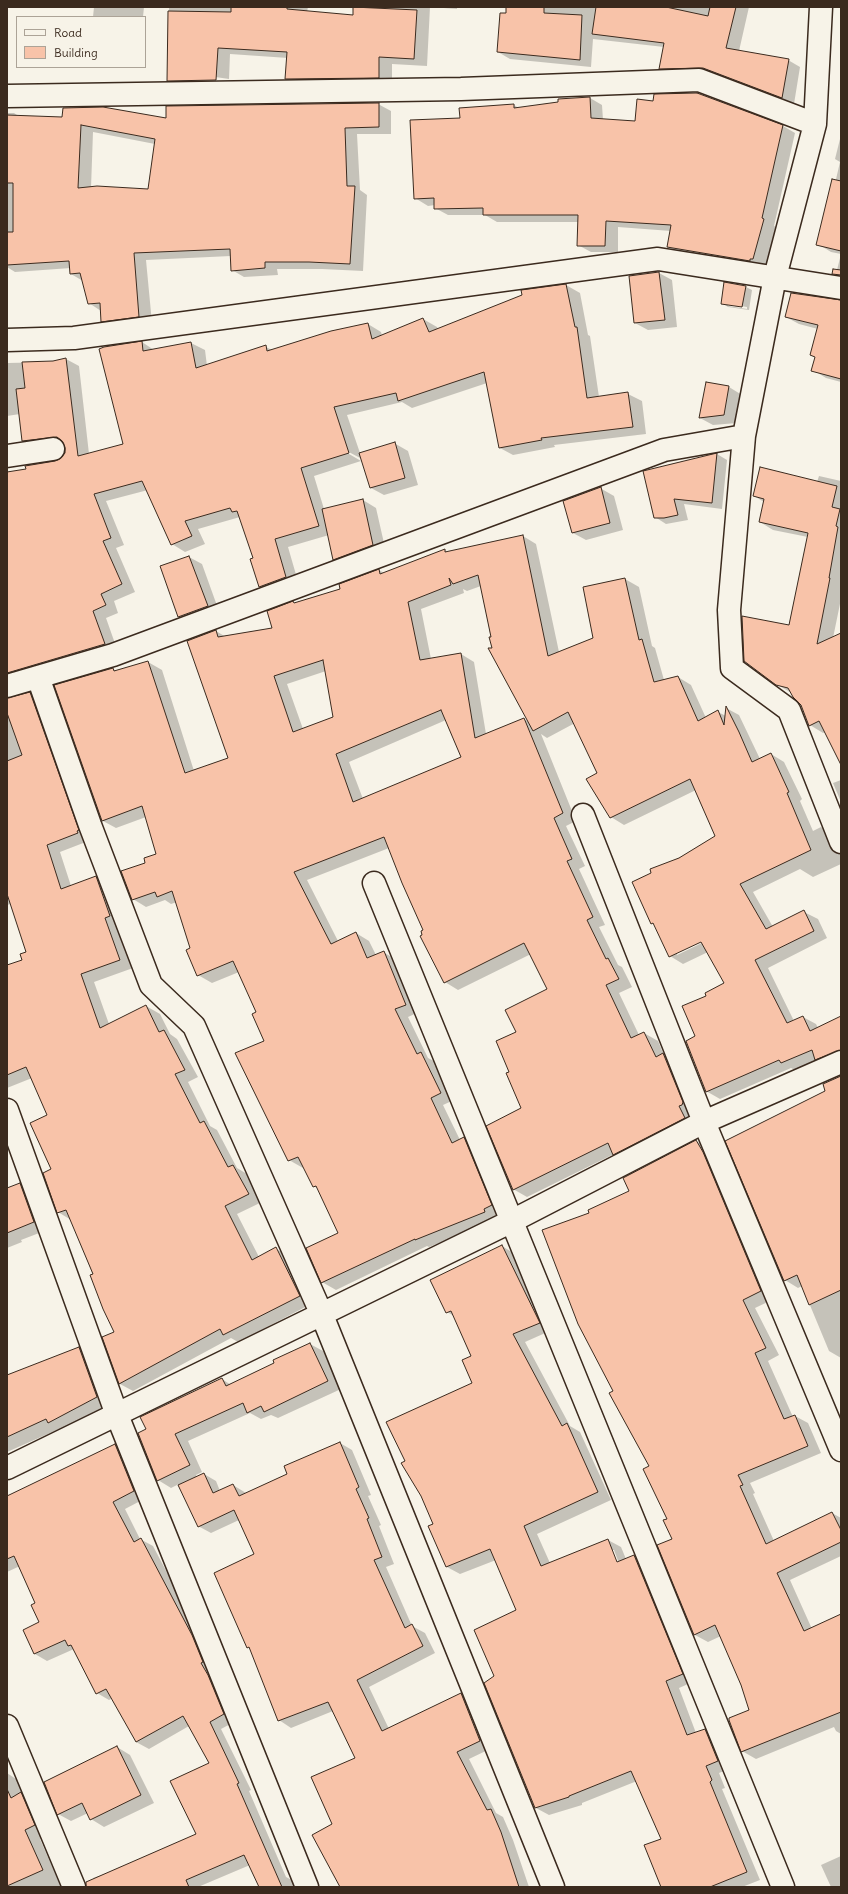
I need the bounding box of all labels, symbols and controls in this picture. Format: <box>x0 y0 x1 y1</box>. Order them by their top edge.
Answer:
legend <box>16 16 146 68</box>
text: Road <box>54 25 82 40</box>
text: Building <box>54 45 98 60</box>

